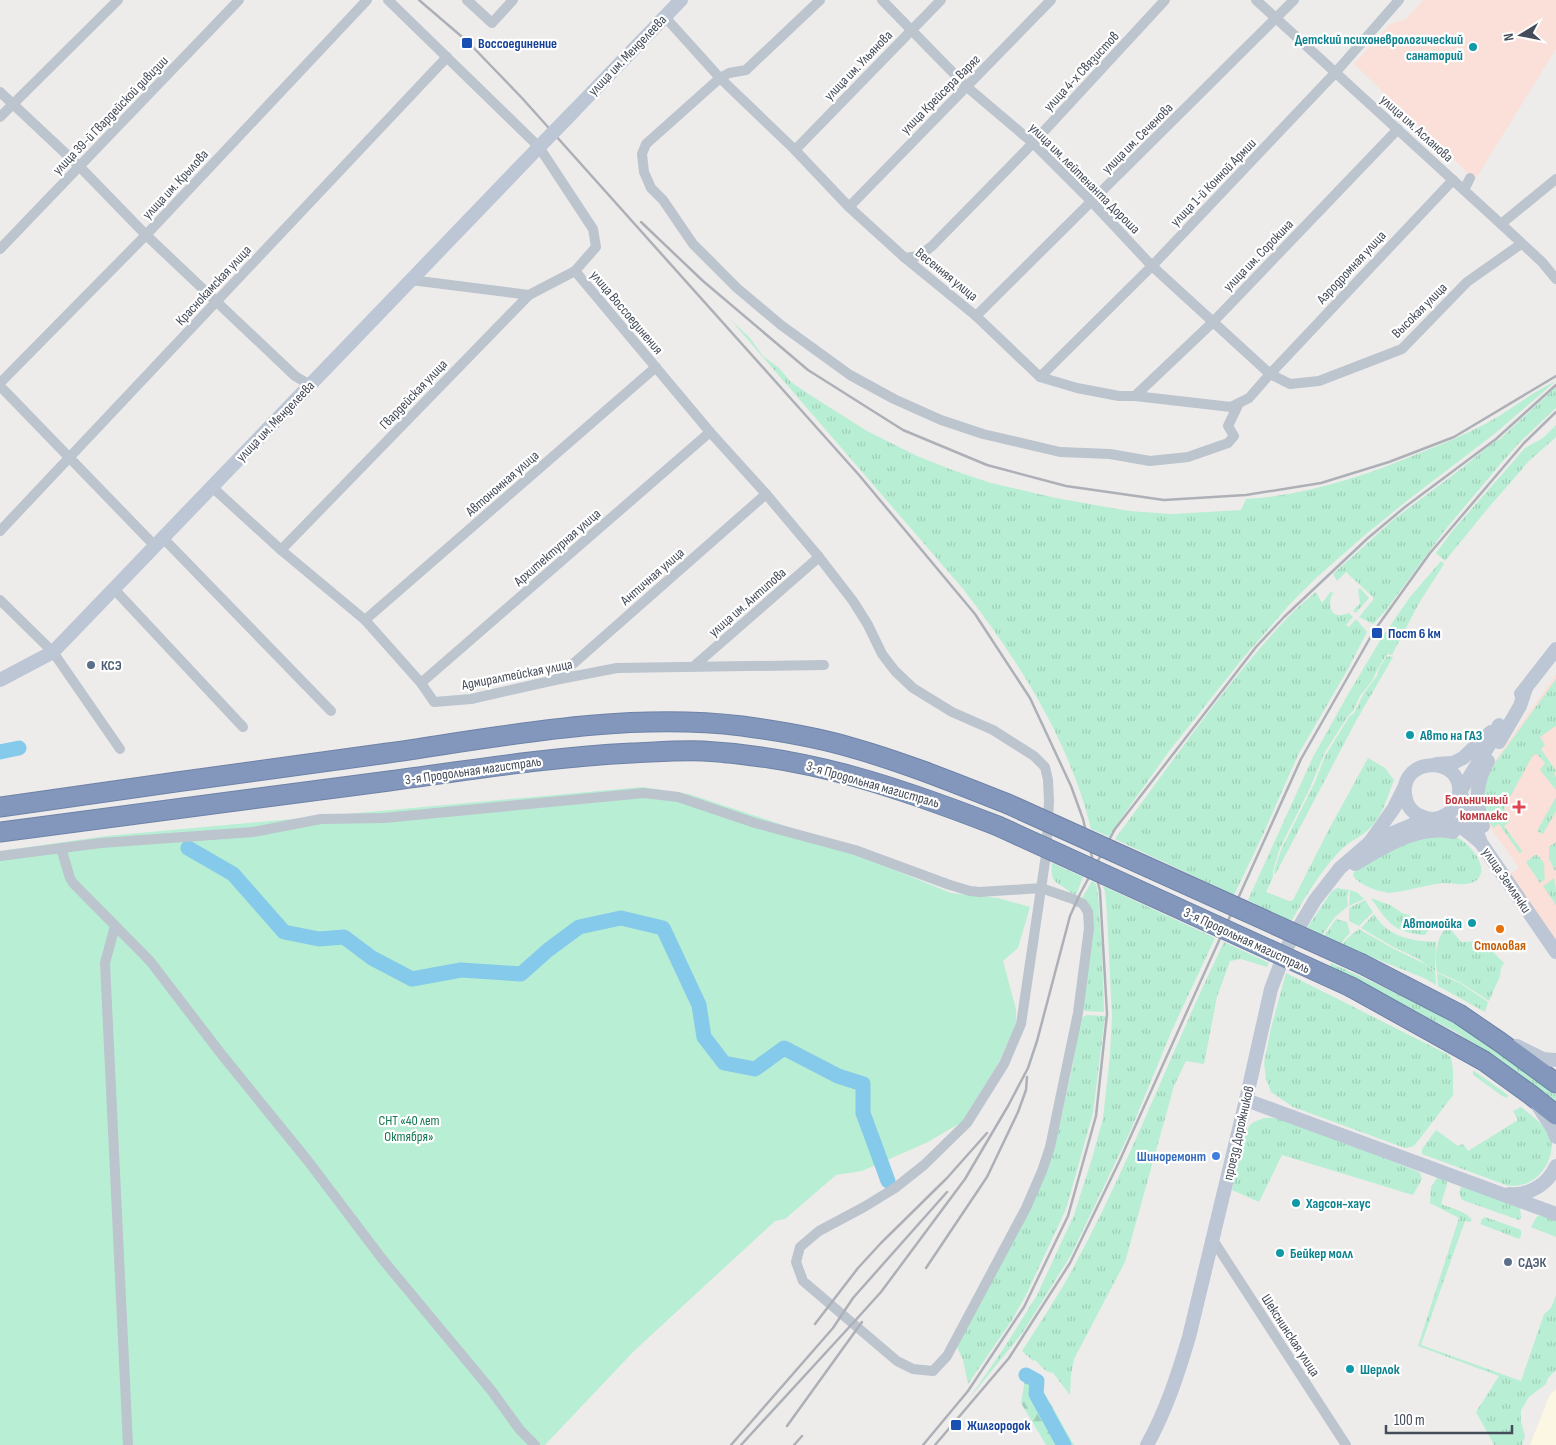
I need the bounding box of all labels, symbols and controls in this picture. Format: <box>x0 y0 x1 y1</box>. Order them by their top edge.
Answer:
north arrow <box>1496 10 1546 60</box>
street label: улица им. Менделеева <box>585 11 670 99</box>
street label: улица им. Ульянова <box>821 27 896 104</box>
street label: улица 4-х Связистов <box>1040 28 1123 115</box>
place label: Детский психоневрологический санаторий <box>1295 31 1463 64</box>
text: N <box>1500 32 1518 42</box>
place label: Воссоединение <box>478 35 557 52</box>
marker: Воссоединение <box>460 36 474 50</box>
marker: Детский психоневрологический санаторий <box>1467 41 1479 53</box>
street label: улица Крейсера Варяг <box>897 51 984 138</box>
street label: улица 39-й Гвардейской дивизии <box>49 52 172 178</box>
street label: улица им. Асланова <box>1377 91 1457 166</box>
street label: улица им. Сеченова <box>1098 99 1176 177</box>
street label: улица им. лейтенанта Дороша <box>1026 119 1144 237</box>
street label: улица 1-й Конной Армии <box>1167 135 1260 230</box>
street label: улица им. Крылова <box>139 146 212 223</box>
street label: улица им. Сорокина <box>1220 216 1297 295</box>
street label: Аэродромная улица <box>1313 227 1390 308</box>
street label: Краснокамская улица <box>172 242 255 329</box>
street label: Весенняя улица <box>912 244 981 305</box>
street label: улица Воссоединения <box>587 267 667 358</box>
street label: Высокая улица <box>1388 279 1451 342</box>
street label: Гвардейская улица <box>376 356 451 433</box>
street label: улица им. Менделеева <box>233 377 318 465</box>
street label: Автономная улица <box>462 447 542 520</box>
street label: Архитектурная улица <box>510 505 604 590</box>
street label: Античная улица <box>616 544 688 609</box>
street label: улица им. Антипова <box>705 564 790 641</box>
place label: Пост 6 км <box>1388 625 1441 642</box>
marker: Пост 6 км <box>1370 626 1384 640</box>
street label: Адмиралтейская улица <box>459 655 574 694</box>
place label: КСЭ <box>101 657 122 674</box>
marker: КСЭ <box>85 659 97 671</box>
place label: Авто на ГАЗ <box>1419 727 1483 744</box>
marker: Авто на ГАЗ <box>1404 729 1416 741</box>
street label: 3-я Продольная магистраль <box>404 753 542 788</box>
street label: 3-я Продольная магистраль <box>804 757 941 812</box>
place label: Больничный комплекс <box>1445 791 1508 824</box>
marker: Больничный комплекс <box>1512 800 1526 814</box>
street label: улица Землячки <box>1478 844 1535 916</box>
street label: 3-я Продольная магистраль <box>1181 904 1313 977</box>
place label: Автомойка <box>1402 915 1462 932</box>
marker: Автомойка <box>1466 917 1478 929</box>
marker: Столовая <box>1494 923 1506 935</box>
place label: Столовая <box>1474 937 1526 954</box>
street label: проезд Дорожников <box>1219 1084 1258 1182</box>
park label: СНТ «40 лет Октября» <box>378 1112 440 1145</box>
place label: Шиноремонт <box>1137 1148 1206 1165</box>
marker: Шиноремонт <box>1210 1150 1222 1162</box>
place label: Хадсон-хаус <box>1305 1195 1371 1212</box>
marker: Хадсон-хаус <box>1290 1197 1302 1209</box>
place label: Бейкер молл <box>1290 1245 1354 1262</box>
marker: Бейкер молл <box>1274 1247 1286 1259</box>
place label: СДЭК <box>1518 1254 1546 1271</box>
marker: СДЭК <box>1502 1256 1514 1268</box>
street label: Шекснинская улица <box>1258 1291 1323 1380</box>
place label: Шерлок <box>1360 1361 1400 1378</box>
marker: Шерлок <box>1344 1363 1356 1375</box>
scale bar <box>1386 1402 1512 1434</box>
text: 100 m <box>1394 1411 1425 1430</box>
place label: Жилгородок <box>967 1417 1030 1434</box>
marker: Жилгородок <box>949 1418 963 1432</box>

